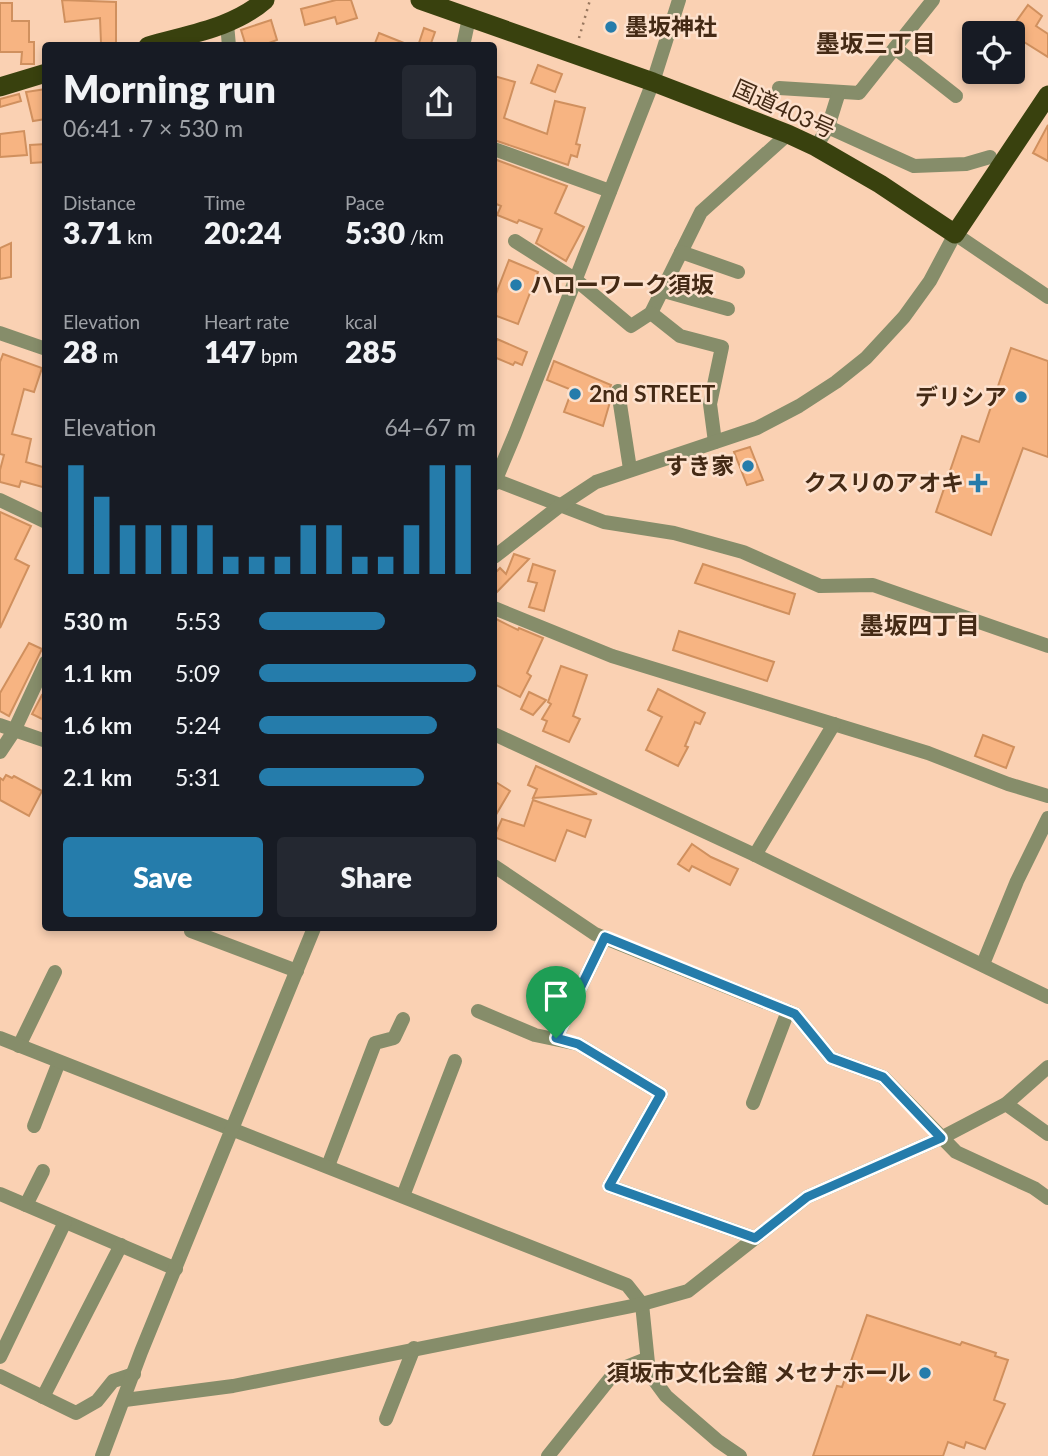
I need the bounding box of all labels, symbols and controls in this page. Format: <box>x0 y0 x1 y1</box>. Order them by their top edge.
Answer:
place label: 墨坂神社 <box>625 12 717 40</box>
marker: 墨坂神社 <box>603 19 619 35</box>
map controls <box>962 21 1025 84</box>
button: locate <box>962 21 1025 84</box>
district label: 墨坂三丁目 <box>816 28 936 57</box>
text: Morning run <box>63 65 276 111</box>
button: share <box>402 65 476 139</box>
street label: 国道403号 <box>729 73 840 143</box>
text: 06:41 · 7 × 530 m <box>63 114 243 142</box>
text: Distance <box>63 191 136 214</box>
text: Time <box>204 191 245 214</box>
text: Pace <box>345 191 384 214</box>
text: 3.71 <box>63 214 122 250</box>
text: 20:24 <box>204 214 282 250</box>
text: 5:30 <box>345 214 405 250</box>
text: km <box>122 225 153 248</box>
text: /km <box>405 225 444 248</box>
place label: ハローワーク須坂 <box>530 270 714 298</box>
marker: ハローワーク須坂 <box>508 277 524 293</box>
text: Elevation <box>63 310 140 333</box>
text: Heart rate <box>204 310 289 333</box>
text: kcal <box>345 310 377 333</box>
text: 28 <box>63 333 98 369</box>
text: 147 <box>204 333 256 369</box>
text: 285 <box>345 333 397 369</box>
text: m <box>98 344 118 367</box>
text: bpm <box>256 344 298 367</box>
place label: 2nd STREET <box>589 379 716 407</box>
place label: デリシア <box>915 382 1007 410</box>
marker: 2nd STREET <box>567 386 583 402</box>
marker: デリシア <box>1013 389 1029 405</box>
text: Elevation <box>63 413 156 441</box>
text: 64–67 m <box>384 413 476 441</box>
place label: すき家 <box>665 451 734 479</box>
marker: すき家 <box>740 458 756 474</box>
place label: クスリのアオキ <box>804 468 964 496</box>
marker: クスリのアオキ <box>970 475 986 491</box>
text: 530 m <box>63 607 128 635</box>
text: 5:53 <box>175 607 221 635</box>
district label: 墨坂四丁目 <box>860 610 980 639</box>
text: 1.1 km <box>63 659 132 687</box>
text: 5:09 <box>175 659 221 687</box>
text: 1.6 km <box>63 711 132 739</box>
text: 5:24 <box>175 711 221 739</box>
text: 2.1 km <box>63 763 132 791</box>
text: 5:31 <box>175 763 221 791</box>
button: Save <box>63 837 263 917</box>
button: Share <box>277 837 476 917</box>
pin <box>526 966 586 1038</box>
icon: arrive <box>537 977 575 1015</box>
place label: 須坂市文化会館 メセナホール <box>606 1358 911 1386</box>
marker: 須坂市文化会館 メセナホール <box>917 1365 933 1381</box>

